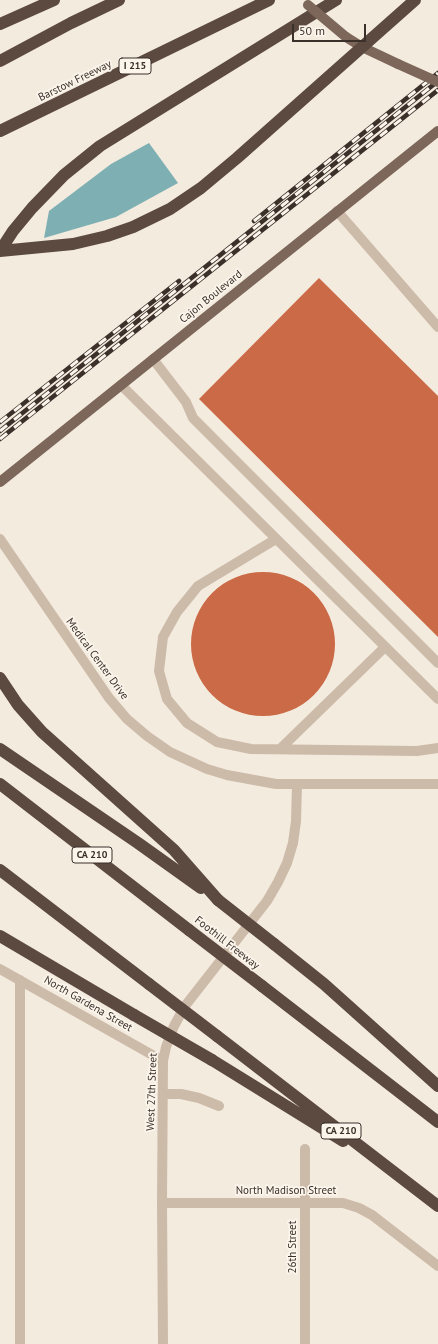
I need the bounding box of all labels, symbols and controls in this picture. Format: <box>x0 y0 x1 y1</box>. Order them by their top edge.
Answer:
scale bar <box>294 16 368 42</box>
text: 50 m <box>299 23 325 38</box>
street label: Barstow Freeway <box>36 58 114 104</box>
road number: I 215 <box>119 58 151 74</box>
street label: Cajon Boulevard <box>177 268 245 326</box>
street label: Medical Center Drive <box>63 616 131 702</box>
road number: CA 210 <box>72 847 112 863</box>
street label: Foothill Freeway <box>192 914 262 972</box>
street label: North Gardena Street <box>41 973 135 1035</box>
street label: West 27th Street <box>144 1053 160 1131</box>
road number: CA 210 <box>321 1123 361 1139</box>
street label: North Madison Street <box>236 1184 336 1198</box>
street label: 26th Street <box>286 1221 300 1273</box>

